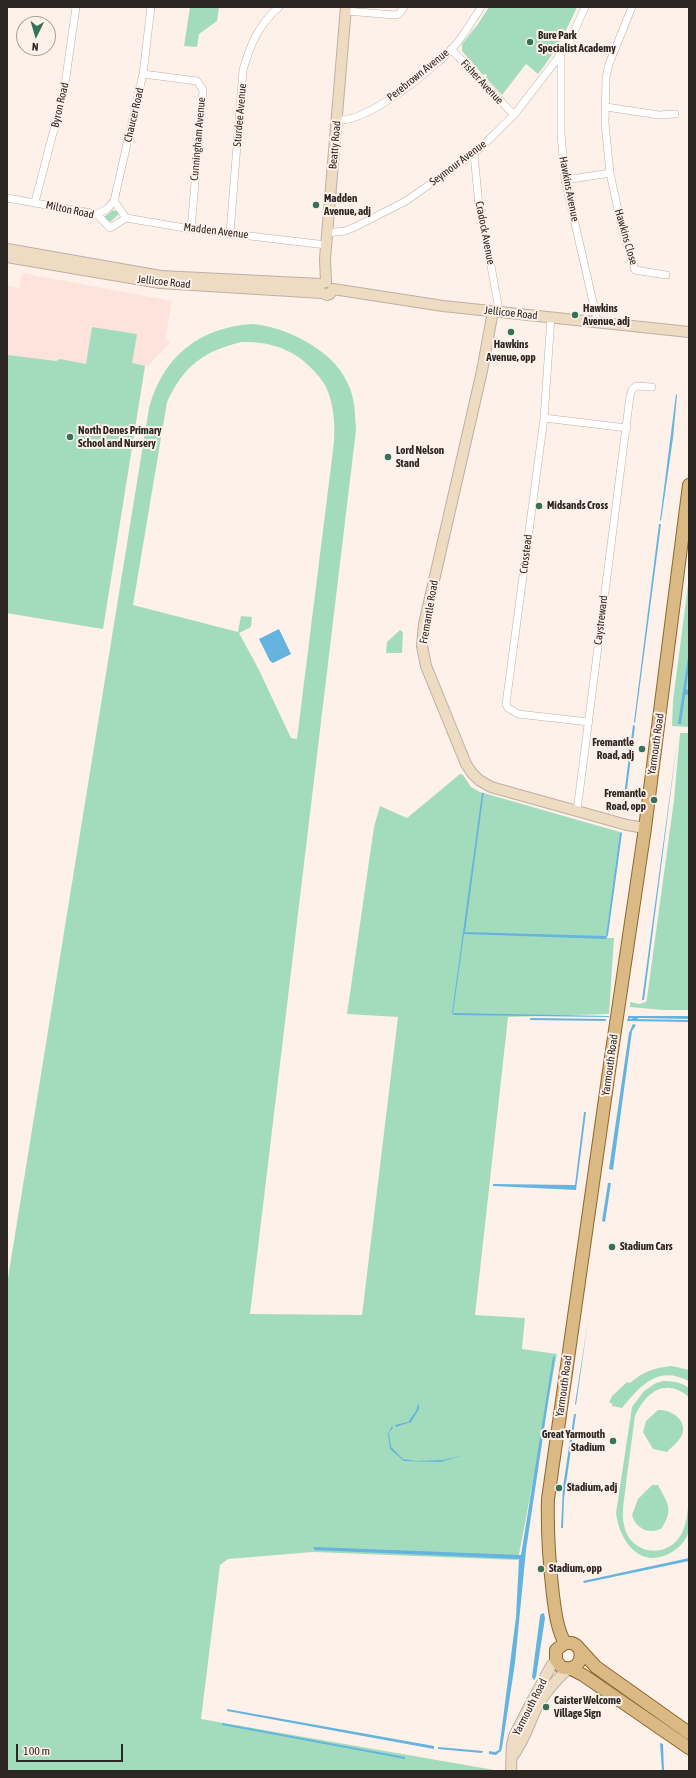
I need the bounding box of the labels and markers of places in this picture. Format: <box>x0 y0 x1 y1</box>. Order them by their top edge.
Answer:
place label: Bure Park Specialist Academy <box>538 29 616 55</box>
marker: Bure Park Specialist Academy <box>525 37 535 47</box>
place label: Madden Avenue, adj <box>324 192 371 218</box>
marker: Madden Avenue, adj <box>311 200 321 210</box>
place label: Hawkins Avenue, adj <box>583 302 630 328</box>
marker: Hawkins Avenue, adj <box>570 310 580 320</box>
marker: Hawkins Avenue, opp <box>506 327 516 337</box>
place label: Hawkins Avenue, opp <box>486 338 536 364</box>
place label: North Denes Primary School and Nursery <box>78 424 162 450</box>
marker: North Denes Primary School and Nursery <box>65 432 75 442</box>
place label: Lord Nelson Stand <box>396 444 444 470</box>
marker: Lord Nelson Stand <box>383 452 393 462</box>
place label: Midsands Cross <box>547 499 608 513</box>
marker: Midsands Cross <box>534 501 544 511</box>
place label: Fremantle Road, adj <box>592 736 634 762</box>
marker: Fremantle Road, adj <box>637 744 647 754</box>
place label: Fremantle Road, opp <box>604 787 646 813</box>
marker: Fremantle Road, opp <box>649 795 659 805</box>
place label: Stadium Cars <box>620 1240 673 1254</box>
marker: Stadium Cars <box>607 1242 617 1252</box>
place label: Great Yarmouth Stadium <box>542 1428 605 1454</box>
marker: Great Yarmouth Stadium <box>608 1436 618 1446</box>
place label: Stadium, adj <box>567 1481 617 1495</box>
marker: Stadium, adj <box>554 1483 564 1493</box>
place label: Stadium, opp <box>549 1562 602 1576</box>
marker: Stadium, opp <box>536 1564 546 1574</box>
place label: Caister Welcome Village Sign <box>554 1694 621 1720</box>
marker: Caister Welcome Village Sign <box>541 1702 551 1712</box>

